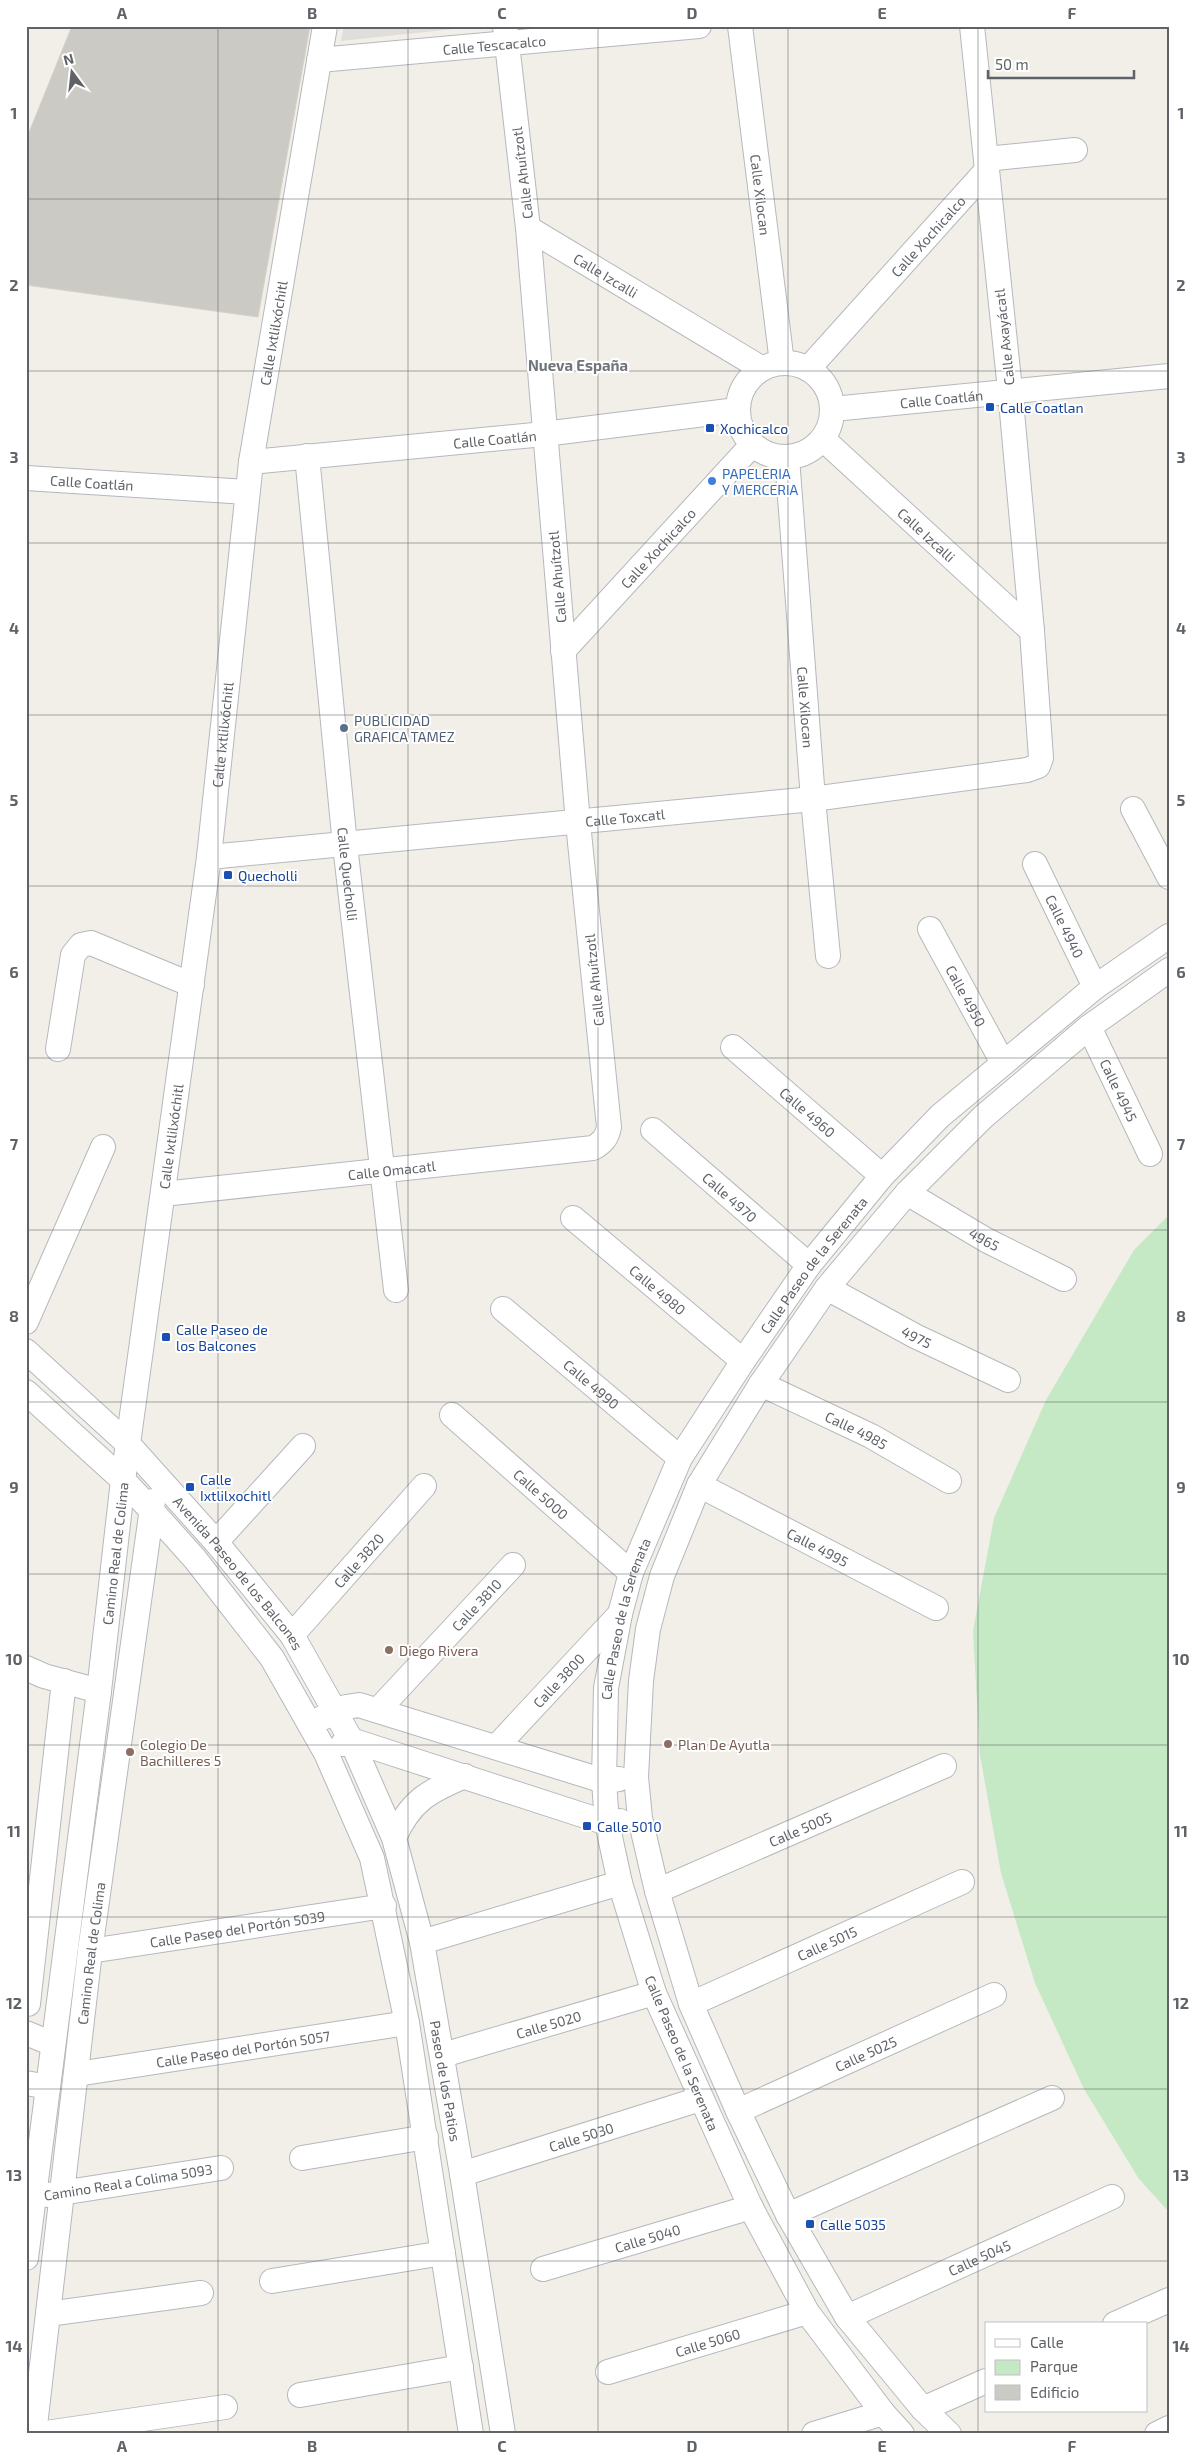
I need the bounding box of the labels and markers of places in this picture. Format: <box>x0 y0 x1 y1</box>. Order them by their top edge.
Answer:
place label: Calle Coatlan <box>1000 399 1084 416</box>
marker: Calle Coatlan <box>984 401 996 413</box>
place label: Xochicalco <box>720 420 788 437</box>
marker: Xochicalco <box>704 422 716 434</box>
place label: PAPELERIA Y MERCERIA <box>722 465 799 498</box>
marker: PAPELERIA Y MERCERIA <box>706 475 718 487</box>
place label: PUBLICIDAD GRAFICA TAMEZ <box>354 712 455 745</box>
marker: PUBLICIDAD GRAFICA TAMEZ <box>338 722 350 734</box>
place label: Quecholli <box>238 867 298 884</box>
marker: Quecholli <box>222 869 234 881</box>
place label: Calle Paseo de los Balcones <box>176 1321 268 1354</box>
marker: Calle Paseo de los Balcones <box>160 1331 172 1343</box>
place label: Calle Ixtlilxochitl <box>200 1471 272 1504</box>
marker: Calle Ixtlilxochitl <box>184 1481 196 1493</box>
place label: Diego Rivera <box>399 1642 478 1659</box>
marker: Diego Rivera <box>383 1644 395 1656</box>
place label: Colegio De Bachilleres 5 <box>140 1736 221 1769</box>
place label: Plan De Ayutla <box>678 1736 770 1753</box>
marker: Plan De Ayutla <box>662 1738 674 1750</box>
marker: Colegio De Bachilleres 5 <box>124 1746 136 1758</box>
place label: Calle 5010 <box>597 1818 662 1835</box>
marker: Calle 5010 <box>581 1820 593 1832</box>
place label: Calle 5035 <box>820 2216 886 2233</box>
marker: Calle 5035 <box>804 2218 816 2230</box>

